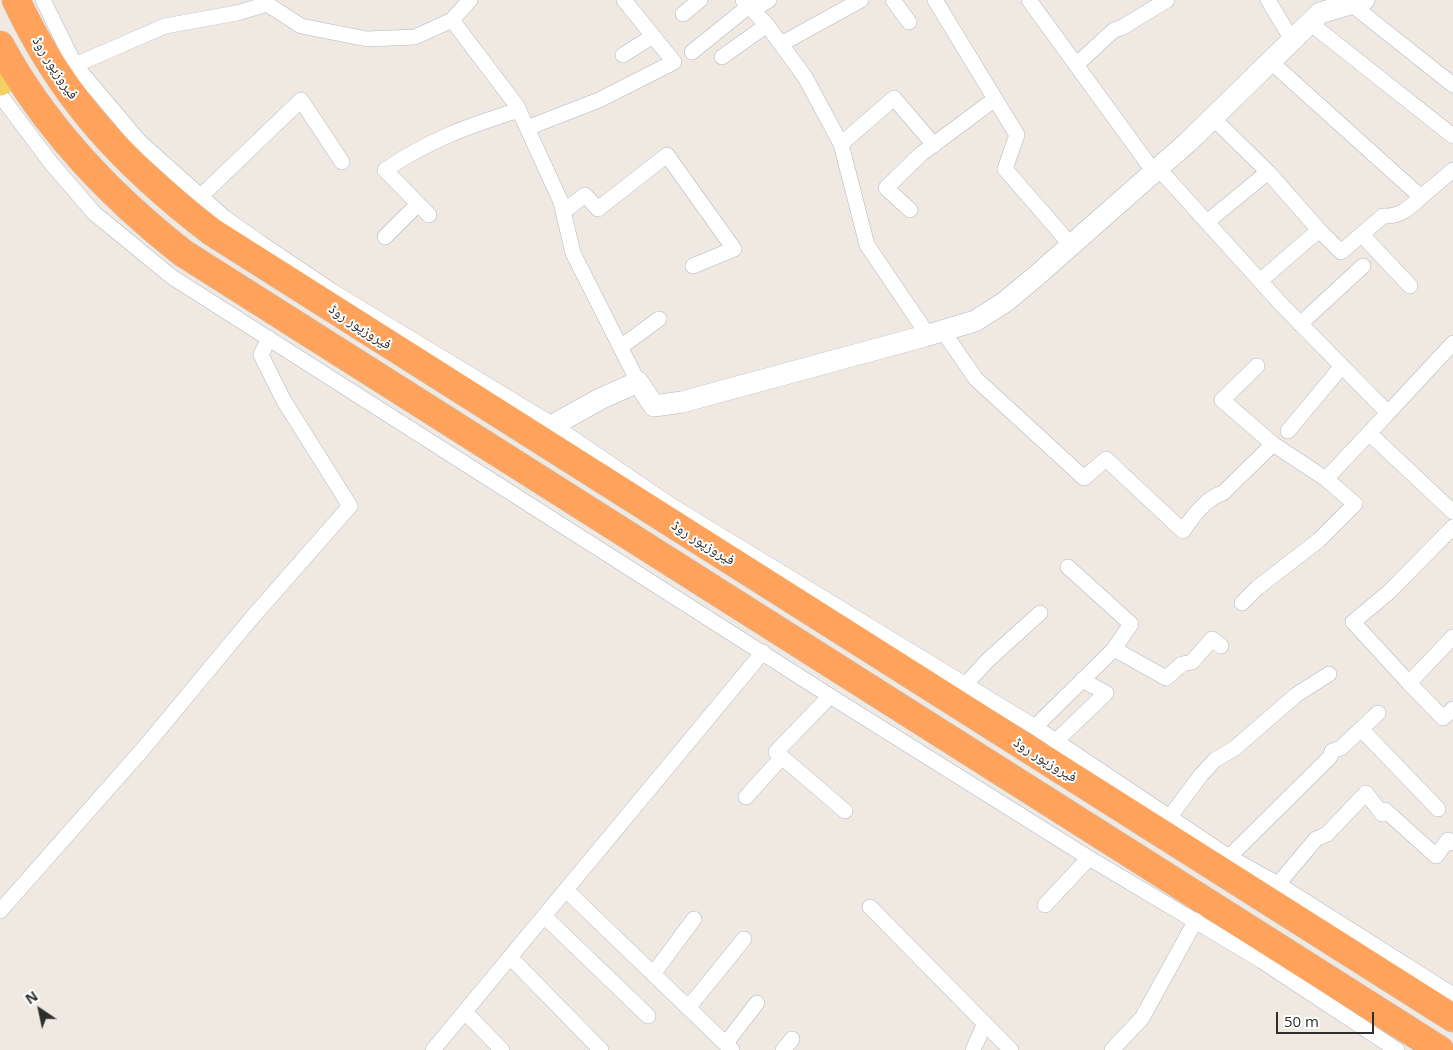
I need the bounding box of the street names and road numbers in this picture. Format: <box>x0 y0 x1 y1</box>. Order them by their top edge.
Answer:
street label: فیروزپور روڈ <box>28 33 82 103</box>
street label: فیروزپور روڈ <box>325 300 395 354</box>
street label: فیروزپور روڈ <box>668 516 738 570</box>
street label: فیروزپور روڈ <box>1010 733 1080 787</box>

